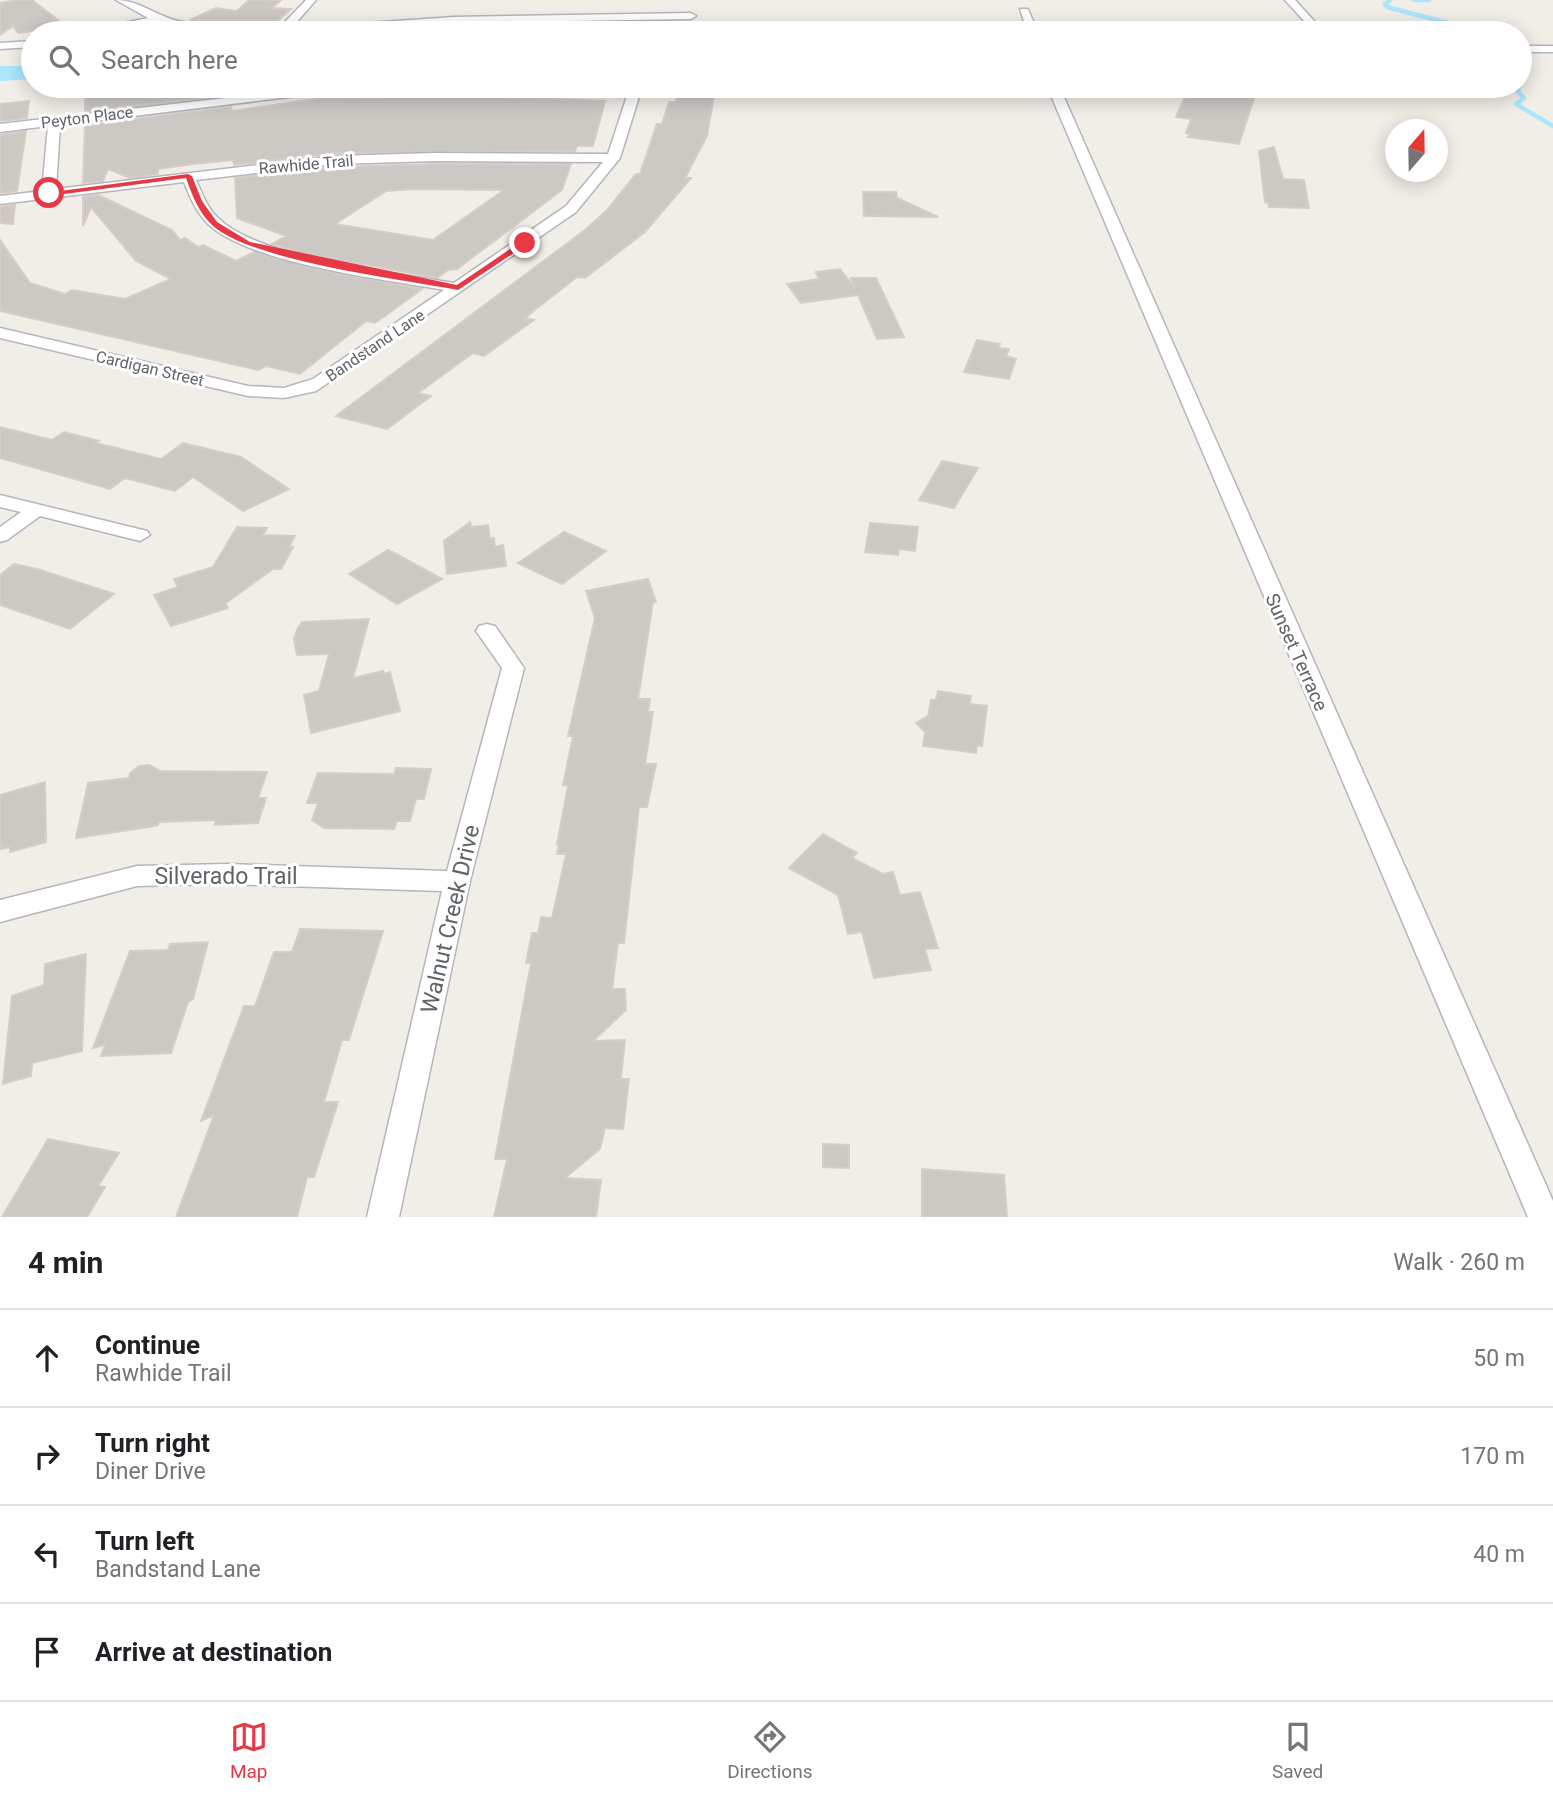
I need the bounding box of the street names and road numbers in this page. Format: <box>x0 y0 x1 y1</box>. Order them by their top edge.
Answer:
street label: Peyton Place <box>40 102 134 133</box>
street label: Rawhide Trail <box>258 151 354 178</box>
street label: Bandstand Lane <box>322 305 428 386</box>
street label: Cardigan Street <box>94 347 206 390</box>
street label: Sunset Terrace <box>1260 590 1333 714</box>
street label: Walnut Creek Drive <box>416 822 485 1016</box>
street label: Silverado Trail <box>154 863 298 890</box>

